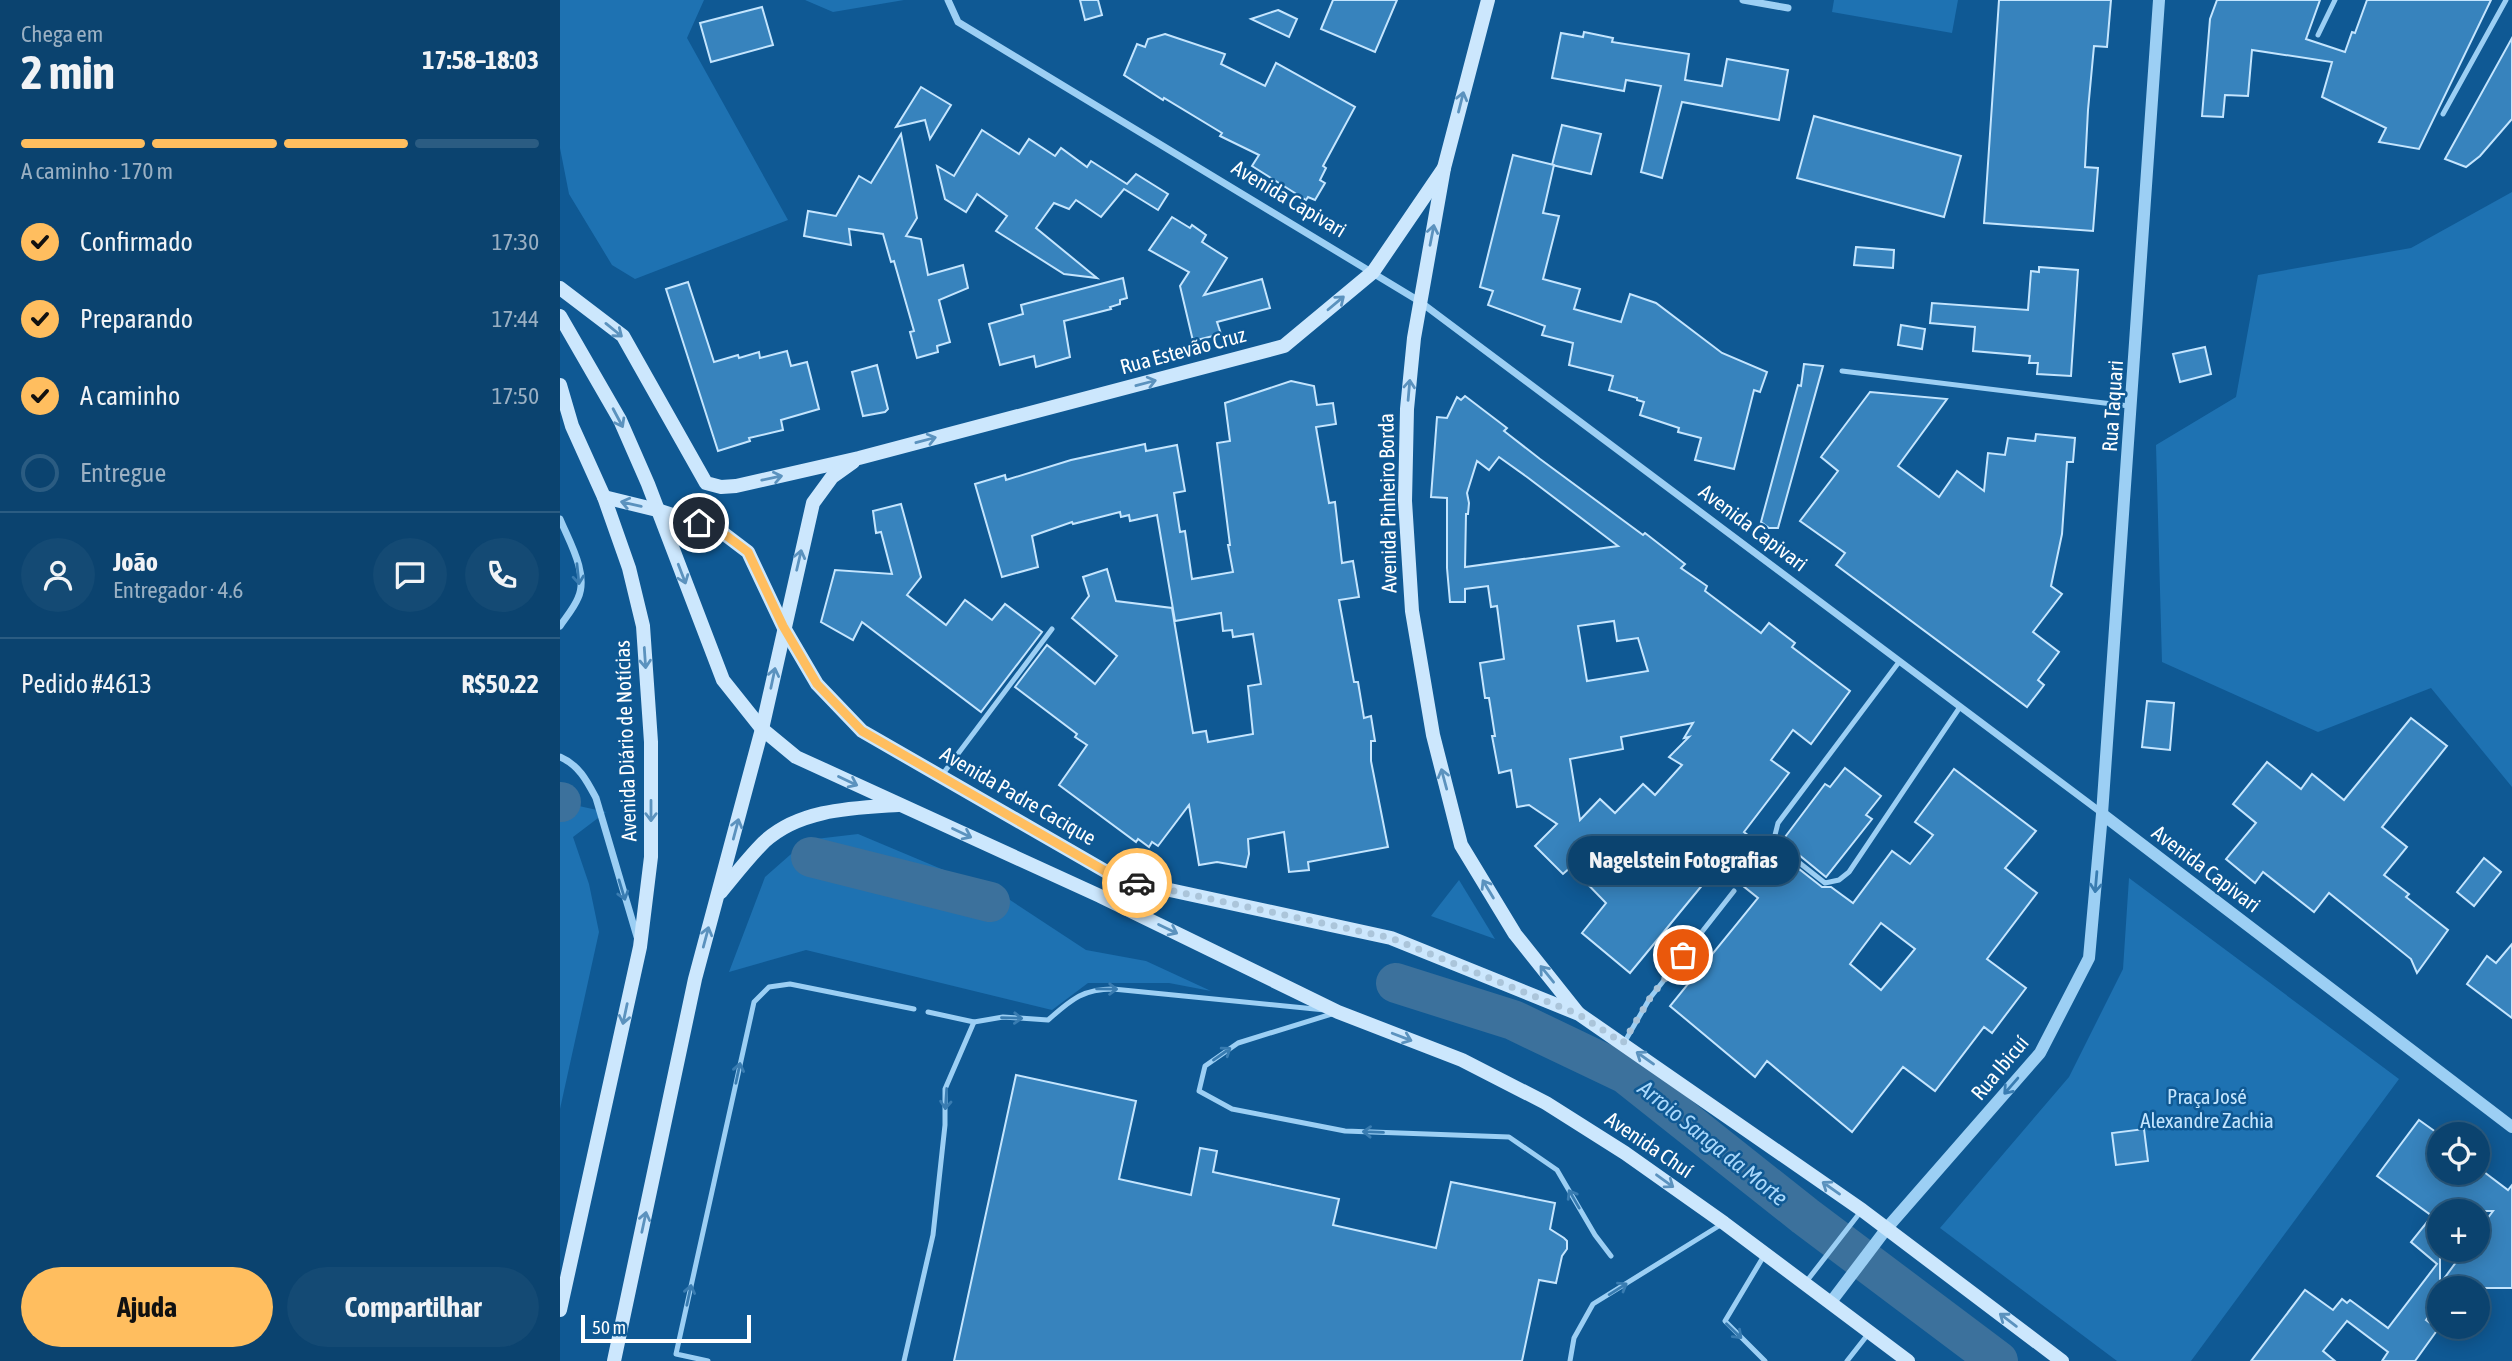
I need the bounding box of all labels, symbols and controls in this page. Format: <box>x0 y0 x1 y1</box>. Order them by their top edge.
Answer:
text: Chega em <box>21 21 103 47</box>
text: 17:58–18:03 <box>422 45 539 75</box>
text: 2 min <box>21 46 115 99</box>
one-way arrow <box>1455 91 1468 114</box>
street label: Avenida Capivari <box>1228 155 1351 242</box>
text: A caminho · 170 m <box>21 158 173 184</box>
icon: check <box>21 223 59 261</box>
one-way arrow <box>1425 224 1439 247</box>
text: Confirmado <box>80 227 193 257</box>
text: 17:30 <box>492 229 539 255</box>
one-way arrow <box>1327 295 1345 311</box>
icon: check <box>21 300 59 338</box>
text: Preparando <box>80 304 193 334</box>
text: 17:44 <box>492 306 539 332</box>
one-way arrow <box>605 322 623 337</box>
street label: Rua Estevão Cruz <box>1117 322 1249 378</box>
street label: Rua Taquari <box>2097 359 2127 452</box>
one-way arrow <box>1134 376 1156 389</box>
icon: check <box>21 377 59 415</box>
one-way arrow <box>1403 379 1416 402</box>
text: A caminho <box>80 381 180 411</box>
text: 17:50 <box>492 383 539 409</box>
one-way arrow <box>612 407 626 428</box>
street label: Avenida Pinheiro Borda <box>1373 413 1401 593</box>
one-way arrow <box>914 433 936 446</box>
text: Entregue <box>80 458 166 488</box>
one-way arrow <box>760 470 783 484</box>
street label: Avenida Capivari <box>1695 479 1812 576</box>
pin <box>669 493 729 553</box>
one-way arrow <box>620 497 643 510</box>
icon: home <box>680 504 718 542</box>
button: person <box>21 538 95 612</box>
button: chat <box>373 538 447 612</box>
button: phone <box>465 538 539 612</box>
text: João <box>113 547 158 577</box>
one-way arrow <box>793 549 806 572</box>
one-way arrow <box>572 562 585 585</box>
one-way arrow <box>677 562 690 584</box>
text: Entregador · 4.6 <box>113 577 243 603</box>
street label: Avenida Diário de Notícias <box>609 640 641 842</box>
one-way arrow <box>639 646 652 668</box>
one-way arrow <box>766 667 780 690</box>
text: Pedido #4613 <box>21 669 152 699</box>
text: R$50.22 <box>462 669 539 699</box>
street label: Avenida Padre Cacique <box>936 741 1101 849</box>
one-way arrow <box>1437 768 1450 791</box>
one-way arrow <box>837 774 858 788</box>
one-way arrow <box>644 799 658 822</box>
one-way arrow <box>730 819 743 841</box>
street label: Avenida Capivari <box>2148 820 2265 917</box>
one-way arrow <box>951 827 972 840</box>
callout: Nagelstein Fotografias <box>1567 836 1798 885</box>
text: Nagelstein Fotografias <box>1589 847 1778 873</box>
courier <box>1102 848 1172 918</box>
icon: car <box>1118 864 1156 902</box>
one-way arrow <box>2089 870 2102 893</box>
one-way arrow <box>617 878 630 900</box>
one-way arrow <box>1481 880 1495 900</box>
one-way arrow <box>1157 923 1178 937</box>
pin <box>1653 925 1713 985</box>
one-way arrow <box>701 926 714 948</box>
icon: bag <box>1664 936 1702 974</box>
one-way arrow <box>1539 965 1554 983</box>
one-way arrow <box>1095 982 1118 996</box>
one-way arrow <box>618 1002 632 1025</box>
one-way arrow <box>1000 1011 1023 1024</box>
street label: Rua Ibicuí <box>1966 1030 2033 1104</box>
one-way arrow <box>1390 1031 1412 1044</box>
one-way arrow <box>1212 1047 1231 1061</box>
one-way arrow <box>1636 1051 1655 1065</box>
one-way arrow <box>731 1062 745 1085</box>
water label: Arroio Sanga da Morte <box>1632 1074 1793 1211</box>
one-way arrow <box>2003 1077 2019 1095</box>
park label: Praça José Alexandre Zachia <box>2140 1084 2274 1132</box>
one-way arrow <box>939 1087 952 1110</box>
street label: Avenida Chuí <box>1601 1106 1698 1182</box>
map controls <box>2427 1122 2490 1339</box>
button: locate <box>2427 1122 2490 1185</box>
one-way arrow <box>1362 1125 1385 1138</box>
one-way arrow <box>1655 1174 1674 1188</box>
one-way arrow <box>1822 1181 1841 1195</box>
one-way arrow <box>1567 1190 1581 1210</box>
button: + <box>2427 1199 2490 1262</box>
one-way arrow <box>637 1211 651 1234</box>
button: Ajuda <box>21 1267 273 1347</box>
button: Compartilhar <box>287 1267 539 1347</box>
button: − <box>2427 1276 2490 1339</box>
one-way arrow <box>1608 1281 1627 1296</box>
one-way arrow <box>683 1284 696 1307</box>
scale bar <box>581 1312 751 1344</box>
one-way arrow <box>1999 1312 2018 1327</box>
text: 50 m <box>592 1316 626 1338</box>
one-way arrow <box>1726 1322 1743 1339</box>

